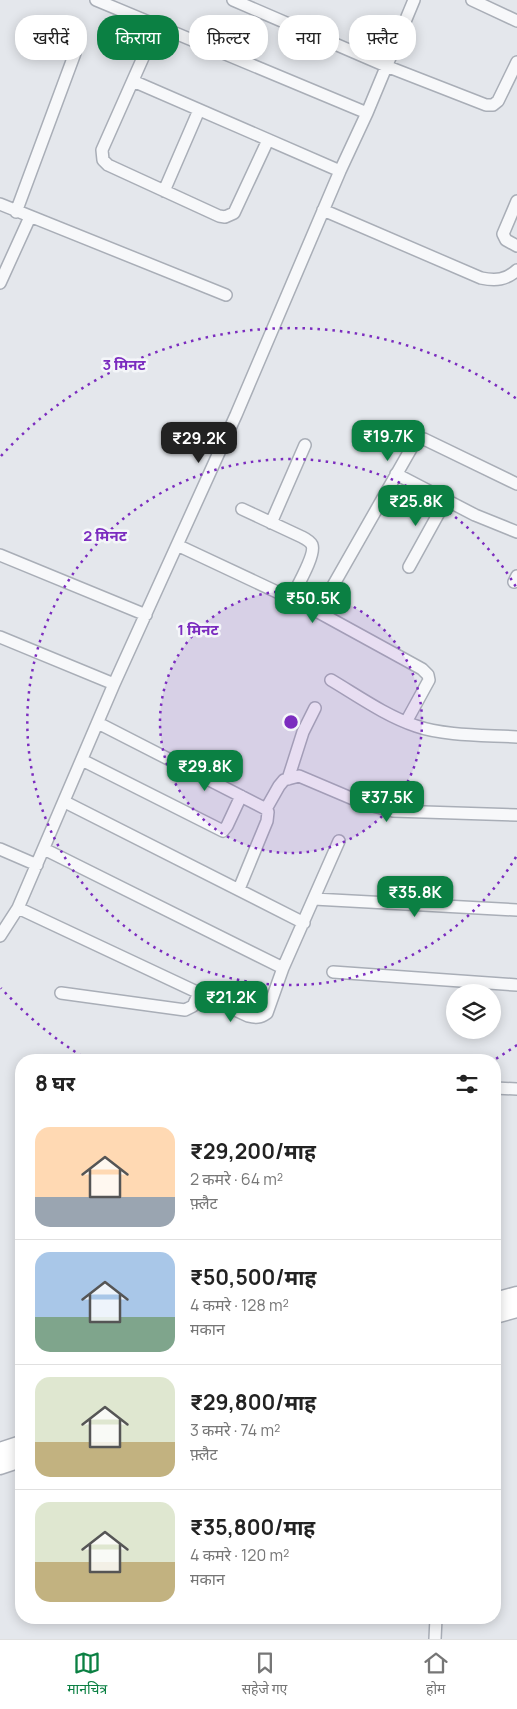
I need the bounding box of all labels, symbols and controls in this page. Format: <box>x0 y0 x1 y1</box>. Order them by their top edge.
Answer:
chip: खरीदें <box>15 15 87 60</box>
chip: किराया <box>97 15 179 60</box>
chip: फ़िल्टर <box>189 15 268 60</box>
chip: नया <box>278 15 339 60</box>
chip: फ़्लैट <box>349 15 416 60</box>
text: 3 मिनट <box>102 354 147 375</box>
pin: ₹19.7K <box>347 420 429 462</box>
pin: ₹29.2K <box>158 422 240 464</box>
text: ₹19.7K <box>363 425 413 447</box>
text: ₹29.2K <box>172 427 226 449</box>
pin: ₹25.8K <box>375 484 457 527</box>
text: ₹25.8K <box>389 490 443 512</box>
text: 2 मिनट <box>83 525 128 546</box>
pin: ₹50.5K <box>272 582 354 624</box>
text: ₹50.5K <box>286 587 340 609</box>
text: 1 मिनट <box>177 619 219 640</box>
centre of rings <box>282 713 300 731</box>
pin: ₹29.8K <box>164 750 246 792</box>
text: ₹29.8K <box>178 755 232 777</box>
pin: ₹37.5K <box>346 780 428 823</box>
text: ₹37.5K <box>361 786 413 808</box>
pin: ₹35.8K <box>374 876 456 918</box>
text: ₹35.8K <box>388 881 442 903</box>
pin: ₹21.2K <box>190 980 272 1023</box>
map controls <box>446 984 501 1039</box>
button: layers <box>446 984 501 1039</box>
text: ₹21.2K <box>206 986 256 1008</box>
text: 8 घर <box>35 1069 75 1097</box>
icon: filters <box>453 1070 481 1098</box>
text: ₹29,200/माह <box>190 1137 316 1165</box>
icon: home <box>75 1147 135 1207</box>
text: 2 कमरे · 64 m² <box>190 1168 283 1190</box>
text: फ़्लैट <box>190 1192 218 1214</box>
text: ₹50,500/माह <box>190 1263 316 1291</box>
icon: home <box>75 1272 135 1332</box>
text: 4 कमरे · 128 m² <box>190 1294 289 1316</box>
text: मकान <box>190 1318 225 1340</box>
text: ₹29,800/माह <box>190 1388 316 1416</box>
icon: home <box>75 1397 135 1457</box>
text: 3 कमरे · 74 m² <box>190 1419 280 1441</box>
text: फ़्लैट <box>190 1443 218 1465</box>
text: ₹35,800/माह <box>190 1513 315 1541</box>
icon: home <box>75 1522 135 1582</box>
text: 4 कमरे · 120 m² <box>190 1544 289 1566</box>
text: मकान <box>190 1568 225 1590</box>
tab: मानचित्र <box>67 1649 107 1700</box>
tab: सहेजे गए <box>242 1649 287 1700</box>
tab: होम <box>422 1649 450 1700</box>

